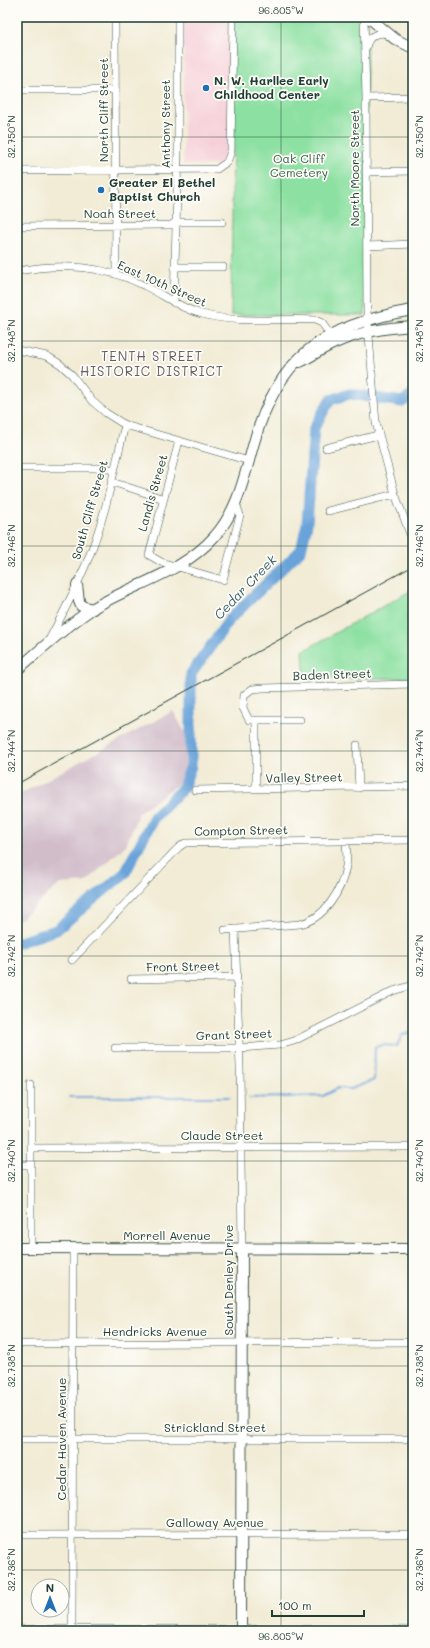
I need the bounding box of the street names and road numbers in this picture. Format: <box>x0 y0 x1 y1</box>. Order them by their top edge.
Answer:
street label: North Cliff Street <box>95 58 111 162</box>
street label: Anthony Street <box>157 79 173 169</box>
street label: North Moore Street <box>346 109 362 227</box>
street label: Noah Street <box>84 205 156 221</box>
street label: East 10th Street <box>115 256 210 310</box>
street label: Landis Street <box>133 452 171 533</box>
street label: South Cliff Street <box>67 458 111 561</box>
street label: Baden Street <box>292 665 372 683</box>
street label: Valley Street <box>265 768 343 786</box>
street label: Compton Street <box>194 821 288 839</box>
street label: Front Street <box>146 957 220 975</box>
street label: Grant Street <box>196 1025 272 1043</box>
street label: Claude Street <box>181 1127 263 1143</box>
street label: South Denley Drive <box>220 1225 236 1335</box>
street label: Morrell Avenue <box>123 1227 211 1243</box>
street label: Hendricks Avenue <box>103 1323 207 1339</box>
street label: Cedar Haven Avenue <box>53 1378 69 1500</box>
street label: Strickland Street <box>164 1419 266 1435</box>
street label: Galloway Avenue <box>166 1514 264 1530</box>

